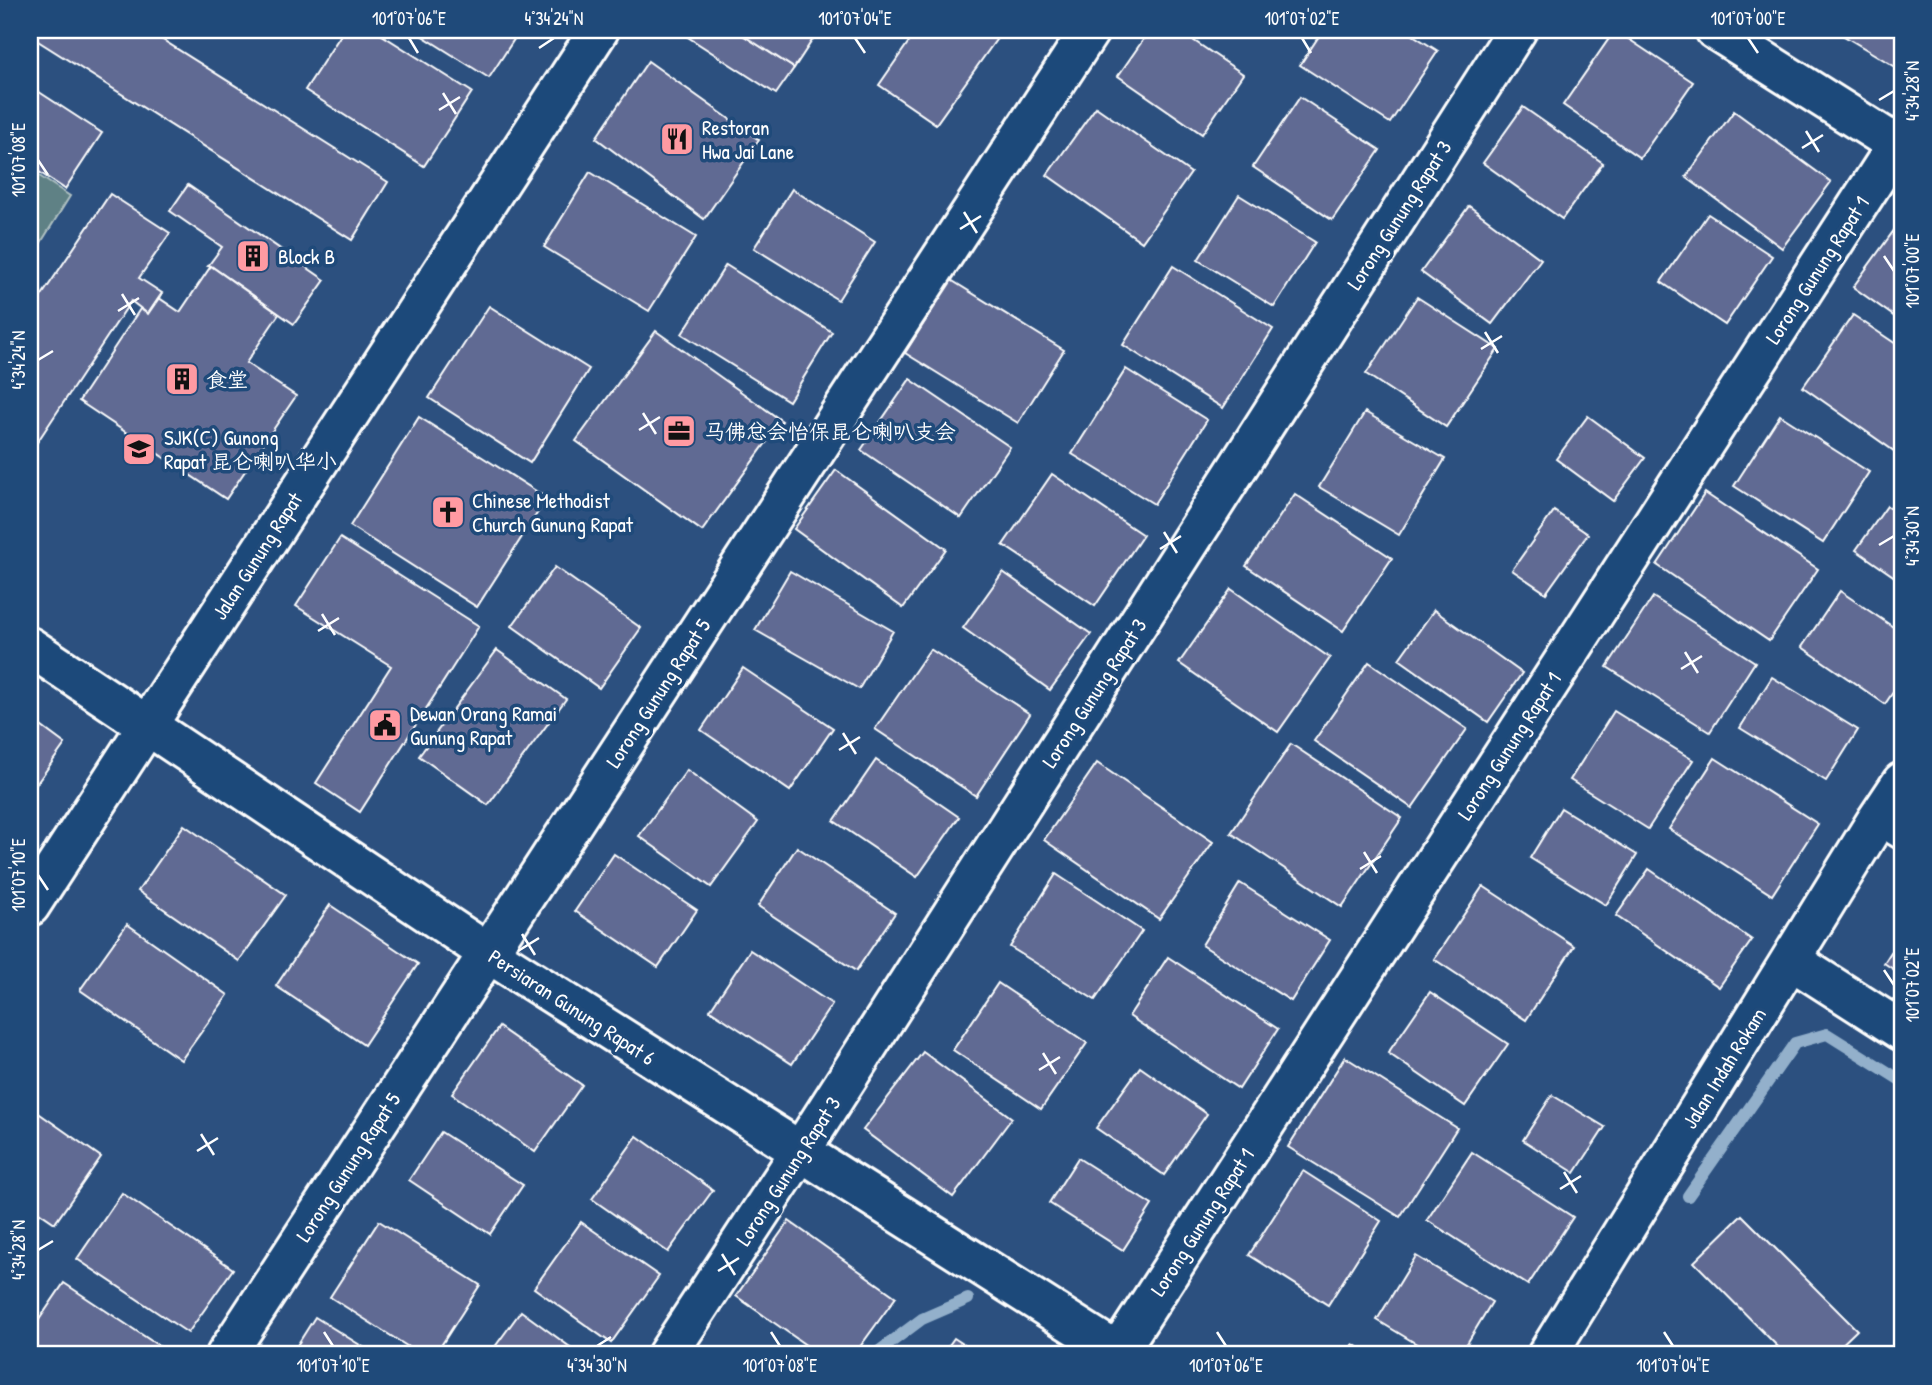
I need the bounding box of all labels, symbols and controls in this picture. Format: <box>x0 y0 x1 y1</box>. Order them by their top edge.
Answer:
text: 101°07'06"E <box>372 6 446 31</box>
text: 4°34'24"N <box>525 6 583 31</box>
text: 101°07'04"E <box>818 6 892 31</box>
text: 101°07'02"E <box>1264 6 1340 31</box>
text: 101°07'00"E <box>1711 6 1785 31</box>
text: 4°34'28"N <box>1900 61 1925 121</box>
place label: Restoran Hwa Jai Lane <box>702 113 794 166</box>
restaurant icon: Restoran Hwa Jai Lane <box>658 120 696 158</box>
text: 101°07'08"E <box>6 123 31 197</box>
street label: Lorong Gunung Rapat 3 <box>1340 135 1458 295</box>
street label: Lorong Gunung Rapat 1 <box>1758 190 1876 350</box>
text: 101°07'00"E <box>1900 234 1925 308</box>
building icon: Block B <box>234 237 272 275</box>
place label: Block B <box>278 242 335 271</box>
text: 4°34'24"N <box>6 331 31 389</box>
building icon: 食堂 <box>163 360 201 398</box>
place label: 食堂 <box>206 365 248 394</box>
office icon: 马佛总会怡保昆仑喇叭支会 <box>660 412 698 450</box>
place label: 马佛总会怡保昆仑喇叭支会 <box>704 417 956 446</box>
place label: SJK(C) Gunong Rapat 昆仑喇叭华小 <box>164 423 337 476</box>
school or university icon: SJK(C) Gunong Rapat 昆仑喇叭华小 <box>120 430 158 468</box>
street label: Jalan Gunung Rapat <box>205 486 309 625</box>
place label: Chinese Methodist Church Gunung Rapat <box>472 486 634 539</box>
church icon: Chinese Methodist Church Gunung Rapat <box>429 493 467 531</box>
text: 4°34'30"N <box>1900 506 1925 566</box>
street label: Lorong Gunung Rapat 5 <box>599 613 717 773</box>
street label: Lorong Gunung Rapat 3 <box>1035 613 1153 773</box>
street label: Lorong Gunung Rapat 1 <box>1450 666 1568 826</box>
place label: Dewan Orang Ramai Gunung Rapat <box>410 699 557 752</box>
public building icon: Dewan Orang Ramai Gunung Rapat <box>366 706 404 744</box>
text: 101°07'10"E <box>6 838 31 912</box>
street label: Persiaran Gunung Rapat 6 <box>483 942 661 1072</box>
text: 101°07'02"E <box>1900 947 1925 1023</box>
street label: Jalan Indah Rokam <box>1675 1002 1773 1134</box>
street label: Lorong Gunung Rapat 5 <box>289 1087 407 1247</box>
street label: Lorong Gunung Rapat 3 <box>729 1091 847 1251</box>
street label: Lorong Gunung Rapat 1 <box>1143 1142 1261 1302</box>
text: 4°34'28"N <box>6 1220 31 1280</box>
text: 101°07'10"E <box>296 1353 370 1378</box>
text: 4°34'30"N <box>567 1353 627 1378</box>
text: 101°07'08"E <box>743 1353 817 1378</box>
text: 101°07'06"E <box>1189 1353 1263 1378</box>
text: 101°07'04"E <box>1636 1353 1710 1378</box>

